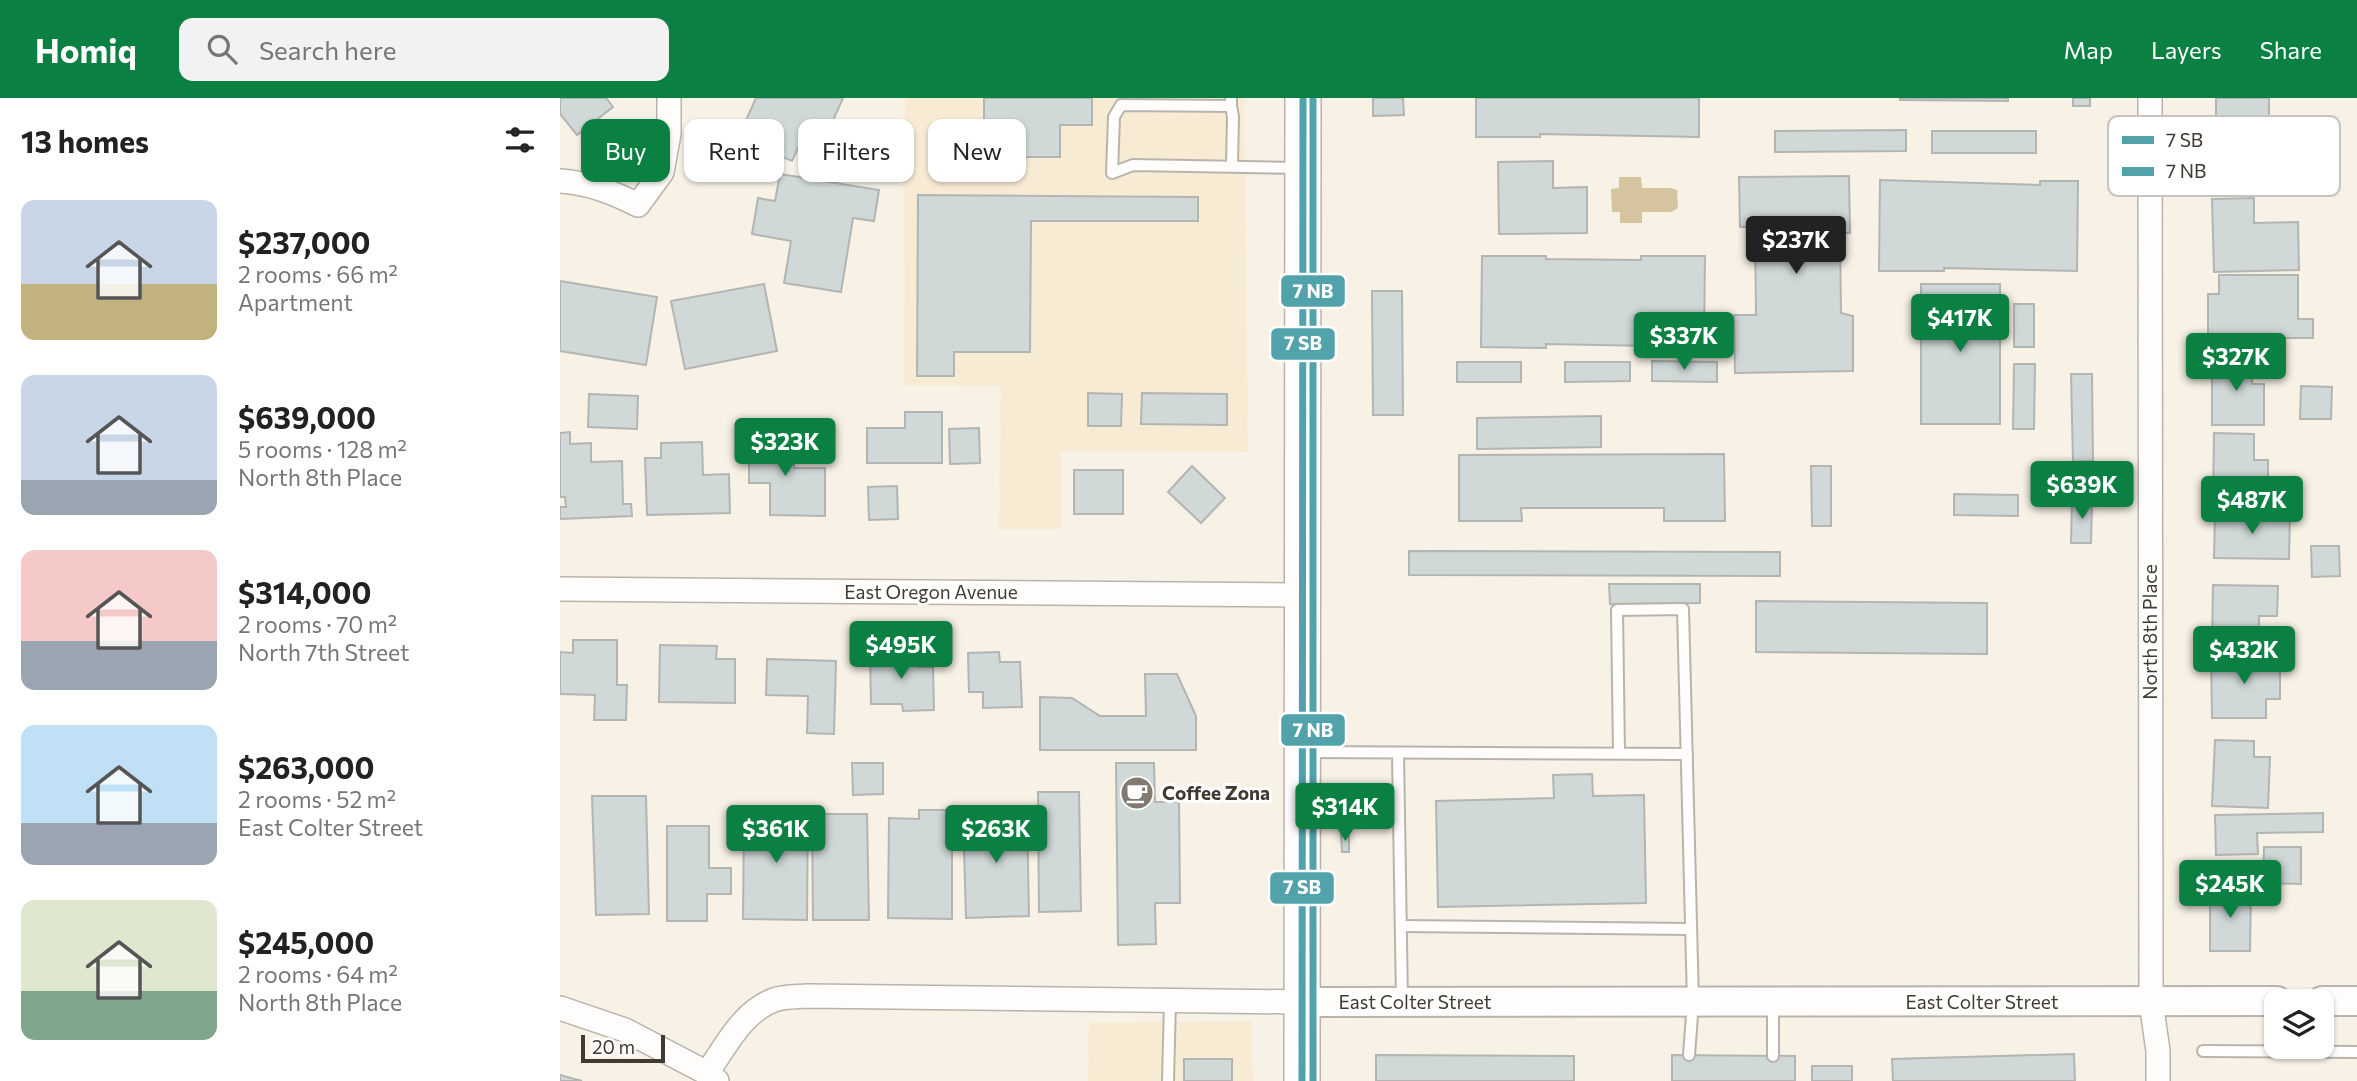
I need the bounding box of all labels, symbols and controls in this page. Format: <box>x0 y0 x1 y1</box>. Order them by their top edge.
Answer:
search box <box>179 18 669 81</box>
text: Homiq <box>35 29 137 70</box>
icon: search <box>203 30 241 68</box>
text: Search here <box>259 34 396 65</box>
text: Map <box>2064 35 2113 64</box>
text: Layers <box>2151 35 2222 64</box>
text: Share <box>2260 35 2322 64</box>
legend <box>2108 116 2340 196</box>
chip: Buy <box>581 119 670 182</box>
chip: Rent <box>684 119 784 182</box>
chip: Filters <box>798 119 914 182</box>
chip: New <box>928 119 1026 182</box>
icon: filters <box>501 121 539 159</box>
text: 13 homes <box>21 122 149 159</box>
text: 7 SB <box>2166 128 2203 151</box>
text: 7 NB <box>2166 159 2206 182</box>
pin: $237K <box>1747 216 1845 276</box>
text: $237,000 <box>238 223 371 260</box>
text: $237K <box>1762 225 1830 253</box>
icon: home <box>77 228 161 312</box>
text: 2 rooms · 66 m² <box>238 260 398 288</box>
line badge: 7 NB <box>1280 274 1346 308</box>
text: 7 NB <box>1293 279 1333 302</box>
text: Apartment <box>238 288 353 316</box>
pin: $417K <box>1911 294 2009 354</box>
text: $417K <box>1927 303 1993 331</box>
pin: $337K <box>1635 313 1733 372</box>
text: $337K <box>1650 321 1718 349</box>
line badge: 7 SB <box>1270 327 1336 361</box>
text: 7 SB <box>1284 331 1322 354</box>
pin: $327K <box>2187 334 2285 393</box>
text: $327K <box>2202 342 2270 370</box>
text: $639,000 <box>238 398 376 435</box>
icon: home <box>77 403 161 487</box>
pin: $323K <box>736 418 834 478</box>
text: $323K <box>750 427 820 455</box>
text: 5 rooms · 128 m² <box>238 435 407 463</box>
pin: $639K <box>2033 462 2131 521</box>
text: North 8th Place <box>238 463 402 491</box>
text: $639K <box>2047 470 2117 498</box>
pin: $487K <box>2203 476 2301 536</box>
text: $487K <box>2217 485 2287 513</box>
street label: North 8th Place <box>2138 564 2161 700</box>
text: $314,000 <box>238 573 371 610</box>
icon: home <box>77 578 161 662</box>
street label: East Oregon Avenue <box>844 580 1018 603</box>
text: 2 rooms · 70 m² <box>238 610 397 638</box>
pin: $495K <box>852 622 950 681</box>
pin: $432K <box>2195 626 2293 686</box>
text: $495K <box>866 630 937 658</box>
text: $432K <box>2209 635 2279 663</box>
text: North 7th Street <box>238 638 409 666</box>
line badge: 7 NB <box>1280 713 1346 747</box>
text: 7 NB <box>1293 718 1333 741</box>
text: $263,000 <box>238 748 374 785</box>
icon: home <box>77 753 161 837</box>
cafe icon: Coffee Zona <box>1118 774 1156 812</box>
place label: Coffee Zona <box>1162 781 1270 804</box>
pin: $314K <box>1296 784 1394 843</box>
text: 2 rooms · 52 m² <box>238 785 396 813</box>
text: $314K <box>1311 792 1379 820</box>
pin: $361K <box>727 806 825 865</box>
pin: $263K <box>947 806 1045 865</box>
text: East Colter Street <box>238 813 423 841</box>
text: $361K <box>742 814 810 842</box>
text: $263K <box>961 814 1031 842</box>
pin: $245K <box>2181 860 2279 920</box>
text: $245K <box>2195 869 2265 897</box>
line badge: 7 SB <box>1269 871 1335 905</box>
text: 7 SB <box>1283 875 1321 898</box>
text: $245,000 <box>238 923 374 960</box>
icon: home <box>77 928 161 1012</box>
text: 2 rooms · 64 m² <box>238 960 398 988</box>
text: North 8th Place <box>238 988 402 1016</box>
map controls <box>2264 989 2334 1059</box>
button: layers <box>2264 989 2334 1059</box>
street label: East Colter Street <box>1338 990 1492 1013</box>
street label: East Colter Street <box>1905 990 2059 1013</box>
scale bar <box>581 1032 665 1064</box>
text: 20 m <box>592 1035 635 1058</box>

